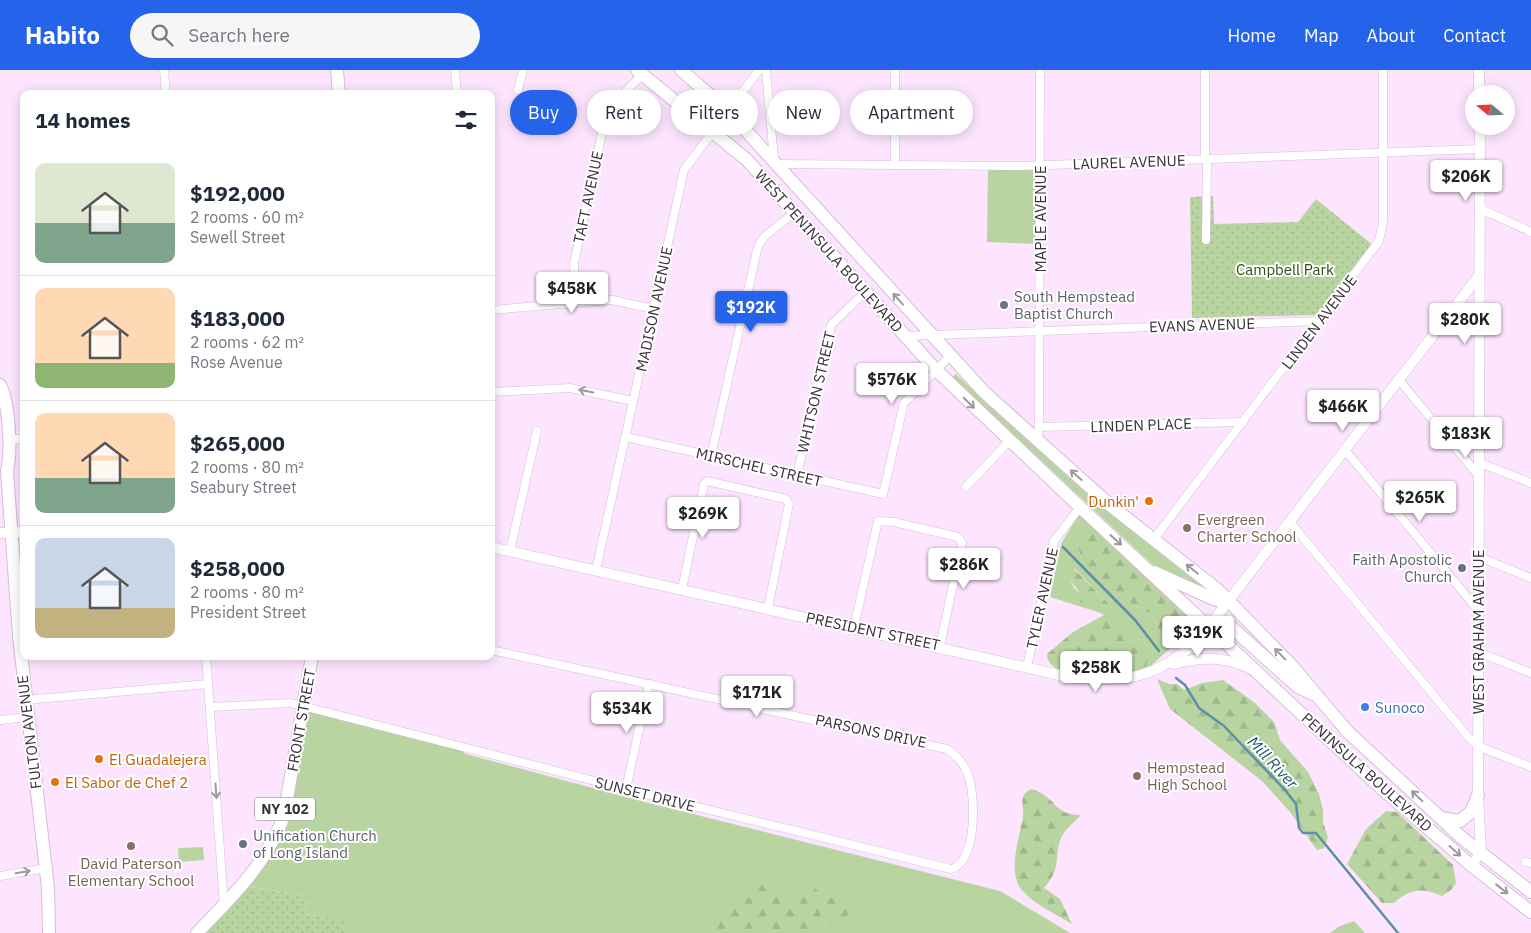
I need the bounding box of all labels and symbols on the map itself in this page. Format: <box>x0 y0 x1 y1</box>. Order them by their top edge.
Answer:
north arrow <box>1465 85 1515 135</box>
street label: TAFT AVENUE <box>569 149 607 245</box>
street label: LAUREL AVENUE <box>1072 151 1186 173</box>
pin: $206K <box>1431 160 1501 202</box>
street label: MAPLE AVENUE <box>1031 165 1050 273</box>
street label: WEST PENINSULA BOULEVARD <box>751 166 907 336</box>
street label: MADISON AVENUE <box>631 245 677 373</box>
park label: Campbell Park <box>1236 260 1334 279</box>
street label: LINDEN AVENUE <box>1277 271 1361 373</box>
pin: $458K <box>537 272 607 314</box>
place label: South Hempstead Baptist Church <box>1014 287 1135 323</box>
pin: $192K <box>716 290 786 333</box>
one-way arrow <box>892 293 904 306</box>
marker: South Hempstead Baptist Church <box>998 299 1010 311</box>
pin: $280K <box>1430 302 1500 345</box>
street label: EVANS AVENUE <box>1149 314 1255 336</box>
street label: WHITSON STREET <box>793 329 839 455</box>
pin: $576K <box>857 362 927 405</box>
one-way arrow <box>578 386 594 395</box>
pin: $466K <box>1308 390 1378 432</box>
one-way arrow <box>963 397 976 409</box>
street label: LINDEN PLACE <box>1090 414 1192 436</box>
pin: $183K <box>1431 416 1501 459</box>
street label: MIRSCHEL STREET <box>694 443 824 491</box>
one-way arrow <box>1070 470 1083 481</box>
pin: $265K <box>1385 480 1455 523</box>
place label: Dunkin' <box>1088 492 1139 511</box>
marker: Dunkin' <box>1143 495 1155 507</box>
pin: $269K <box>668 496 738 539</box>
place label: Evergreen Charter School <box>1197 510 1297 546</box>
marker: Evergreen Charter School <box>1181 522 1193 534</box>
one-way arrow <box>1109 534 1122 546</box>
street label: TYLER AVENUE <box>1022 545 1062 651</box>
pin: $286K <box>929 548 999 590</box>
place label: Faith Apostolic Church <box>1352 550 1452 586</box>
street label: WEST GRAHAM AVENUE <box>1469 550 1488 714</box>
marker: Faith Apostolic Church <box>1456 562 1468 574</box>
one-way arrow <box>1186 564 1199 575</box>
street label: PRESIDENT STREET <box>804 608 942 655</box>
pin: $319K <box>1163 616 1233 658</box>
one-way arrow <box>1274 648 1286 661</box>
pin: $258K <box>1061 650 1131 693</box>
street label: FRONT STREET <box>283 667 319 773</box>
street label: FULTON AVENUE <box>13 674 45 790</box>
pin: $171K <box>722 676 792 718</box>
pin: $534K <box>592 692 662 734</box>
place label: Sunoco <box>1375 698 1425 717</box>
marker: Sunoco <box>1359 701 1371 713</box>
street label: PENINSULA BOULEVARD <box>1298 708 1436 836</box>
street label: PARSONS DRIVE <box>814 710 928 752</box>
water label: Mill River <box>1244 732 1303 793</box>
place label: El Guadalejera <box>109 750 207 769</box>
marker: El Guadalejera <box>93 753 105 765</box>
place label: Hempstead High School <box>1147 758 1227 794</box>
marker: Hempstead High School <box>1131 770 1143 782</box>
street label: SUNSET DRIVE <box>593 772 697 816</box>
place label: El Sabor de Chef 2 <box>65 773 188 792</box>
marker: El Sabor de Chef 2 <box>49 776 61 788</box>
one-way arrow <box>211 782 221 798</box>
one-way arrow <box>1411 790 1424 802</box>
road number: NY 102 <box>255 798 315 821</box>
place label: Unification Church of Long Island <box>253 826 377 862</box>
marker: Unification Church of Long Island <box>237 838 249 850</box>
marker: David Paterson Elementary School <box>125 840 137 852</box>
one-way arrow <box>1448 845 1461 856</box>
place label: David Paterson Elementary School <box>68 854 194 890</box>
one-way arrow <box>14 866 30 876</box>
one-way arrow <box>1495 884 1509 894</box>

